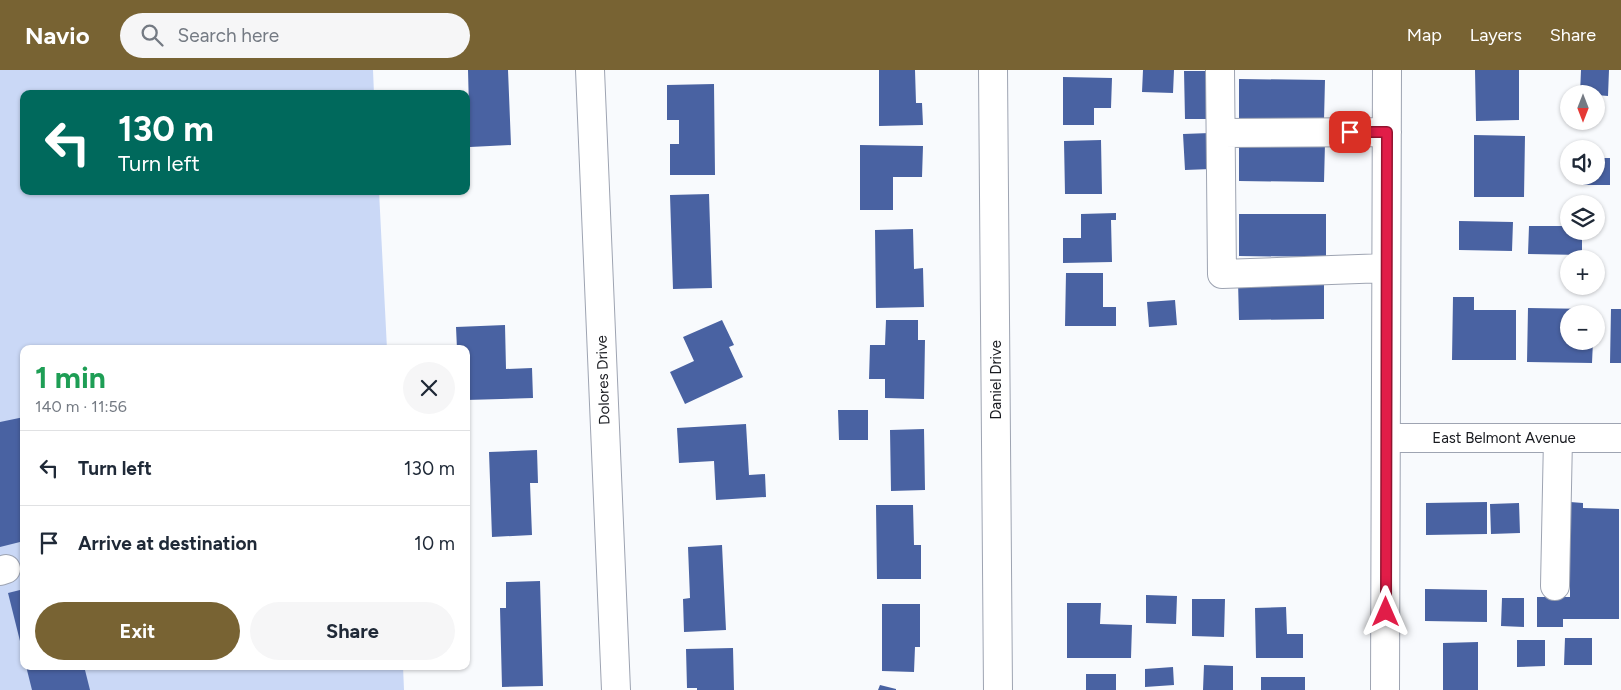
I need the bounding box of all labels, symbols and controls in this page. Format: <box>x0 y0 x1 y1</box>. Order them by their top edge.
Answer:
search box <box>120 13 470 58</box>
text: Navio <box>25 21 90 50</box>
icon: search <box>138 21 166 49</box>
text: Search here <box>178 24 279 47</box>
text: Map <box>1407 24 1442 46</box>
text: Layers <box>1470 24 1522 46</box>
text: Share <box>1550 24 1596 46</box>
north arrow <box>1560 85 1605 130</box>
map controls <box>1560 85 1605 350</box>
text: 130 m <box>118 108 214 150</box>
icon: left <box>35 110 100 175</box>
pin <box>1329 111 1371 153</box>
icon: arrive <box>1336 118 1364 146</box>
button: sound <box>1560 140 1605 185</box>
text: Turn left <box>118 150 200 177</box>
button: layers <box>1560 195 1605 240</box>
button: + <box>1560 250 1605 295</box>
button: − <box>1560 305 1605 350</box>
street label: Dolores Drive <box>592 335 614 425</box>
street label: Daniel Drive <box>987 340 1005 420</box>
text: 1 min <box>35 359 106 396</box>
button: close <box>403 362 455 414</box>
text: 140 m · 11:56 <box>35 397 127 416</box>
street label: East Belmont Avenue <box>1432 429 1576 447</box>
icon: left <box>35 454 63 482</box>
text: Turn left <box>78 457 152 480</box>
text: 130 m <box>404 457 455 480</box>
icon: arrive <box>35 529 63 557</box>
text: Arrive at destination <box>78 532 257 555</box>
text: 10 m <box>414 532 455 555</box>
position arrow <box>1359 585 1411 637</box>
button: Exit <box>35 602 240 660</box>
button: Share <box>250 602 455 660</box>

